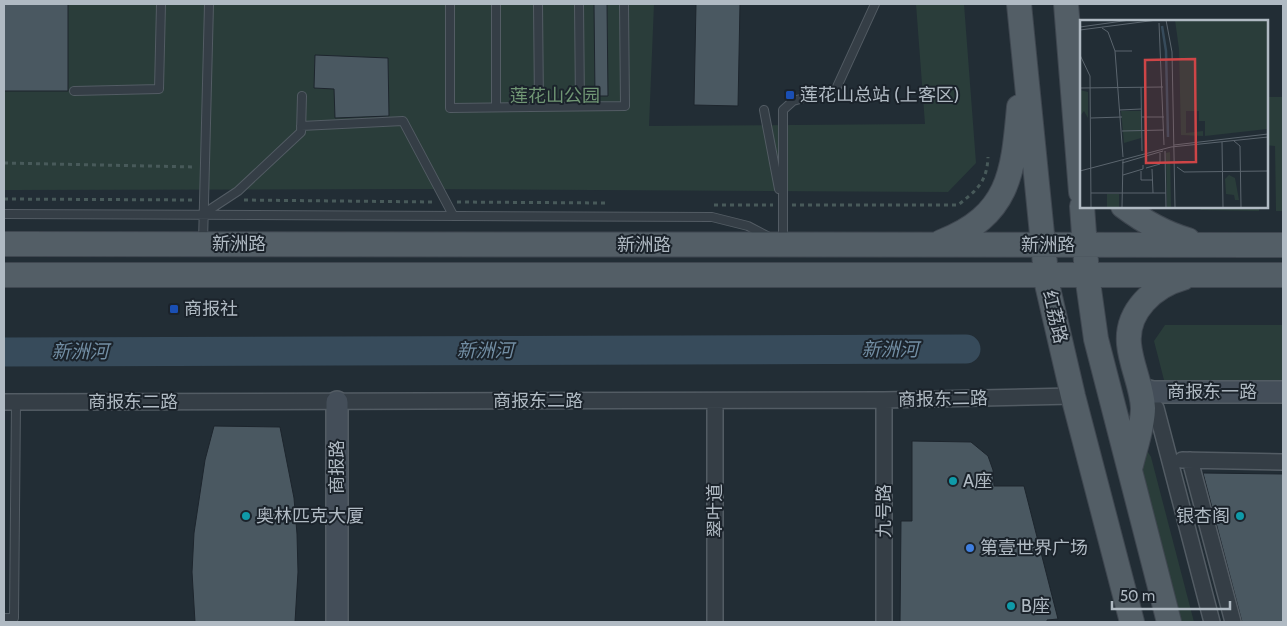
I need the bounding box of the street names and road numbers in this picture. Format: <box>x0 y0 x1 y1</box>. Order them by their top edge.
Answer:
street label: 新洲路 <box>212 233 266 255</box>
street label: 新洲路 <box>617 234 671 256</box>
street label: 新洲路 <box>1021 234 1075 256</box>
street label: 红荔路 <box>1038 288 1072 346</box>
street label: 商报东一路 <box>1167 381 1257 403</box>
street label: 商报东二路 <box>898 387 988 411</box>
street label: 商报东二路 <box>493 390 583 412</box>
street label: 商报东二路 <box>88 391 178 413</box>
street label: 商报路 <box>326 440 348 494</box>
street label: 翠叶道 <box>704 484 726 538</box>
street label: 九号路 <box>873 484 895 538</box>

